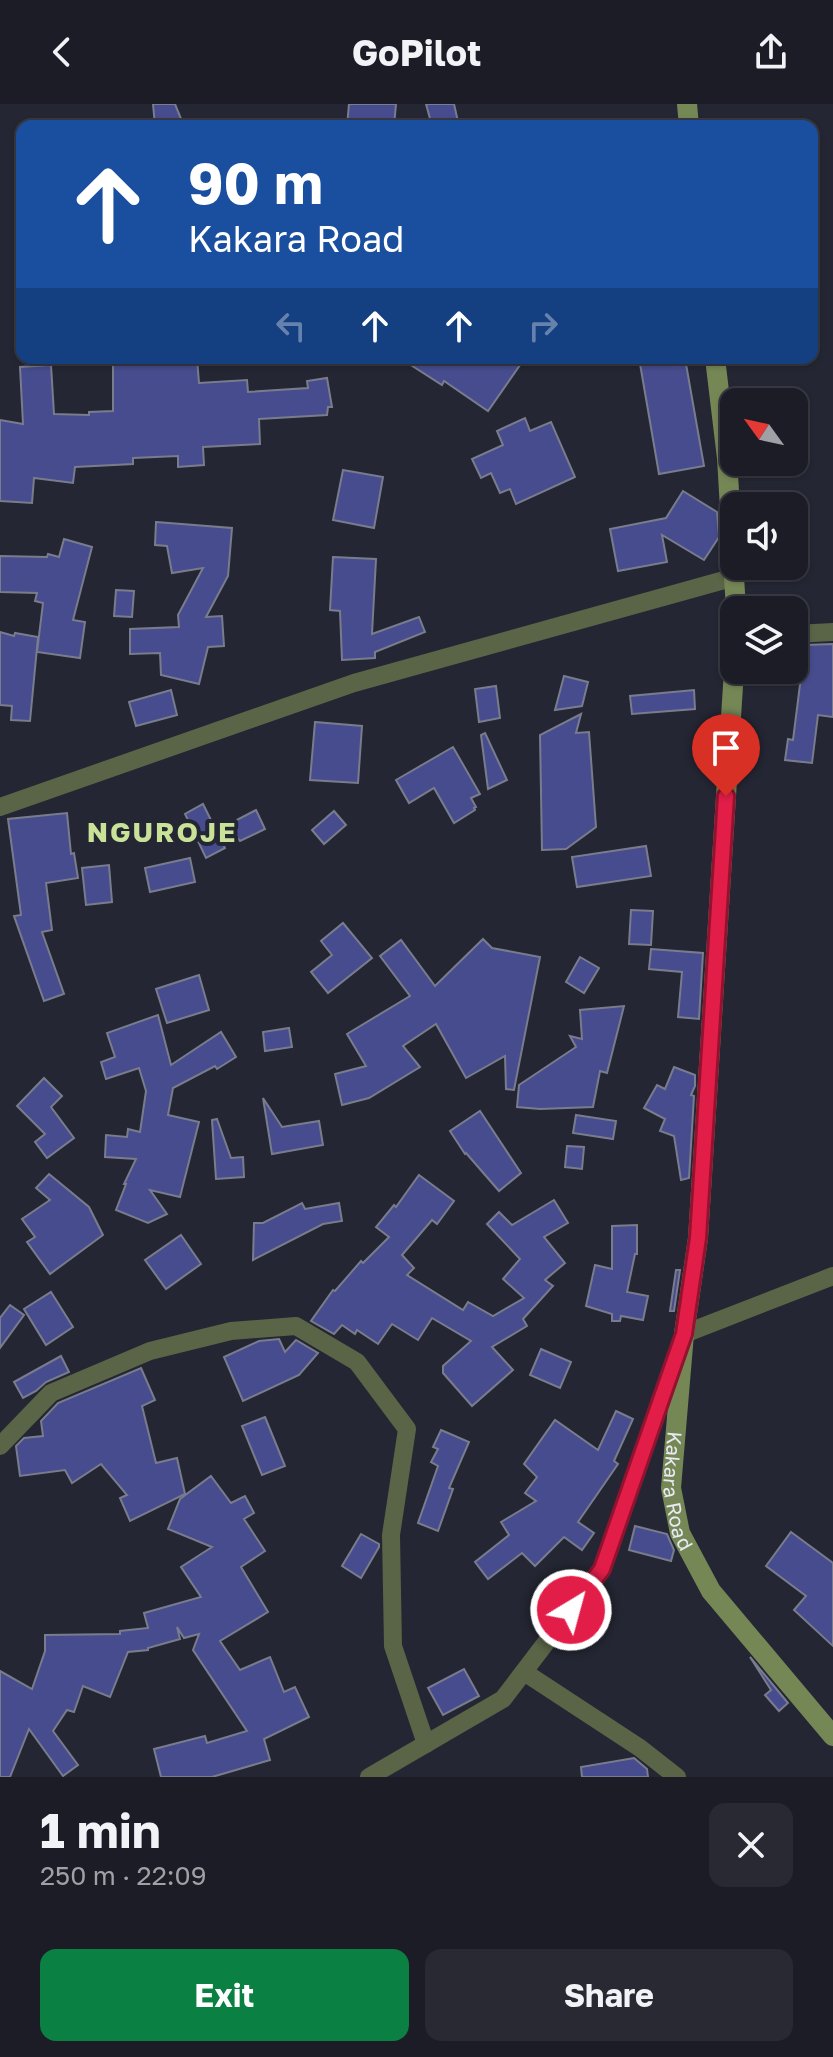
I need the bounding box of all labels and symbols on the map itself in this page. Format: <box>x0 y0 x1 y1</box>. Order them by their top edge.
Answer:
north arrow <box>720 388 808 476</box>
pin <box>692 714 760 796</box>
district label: NGUROJE <box>87 815 237 848</box>
street label: Kakara Road <box>659 1430 699 1554</box>
position arrow <box>529 1568 613 1652</box>

